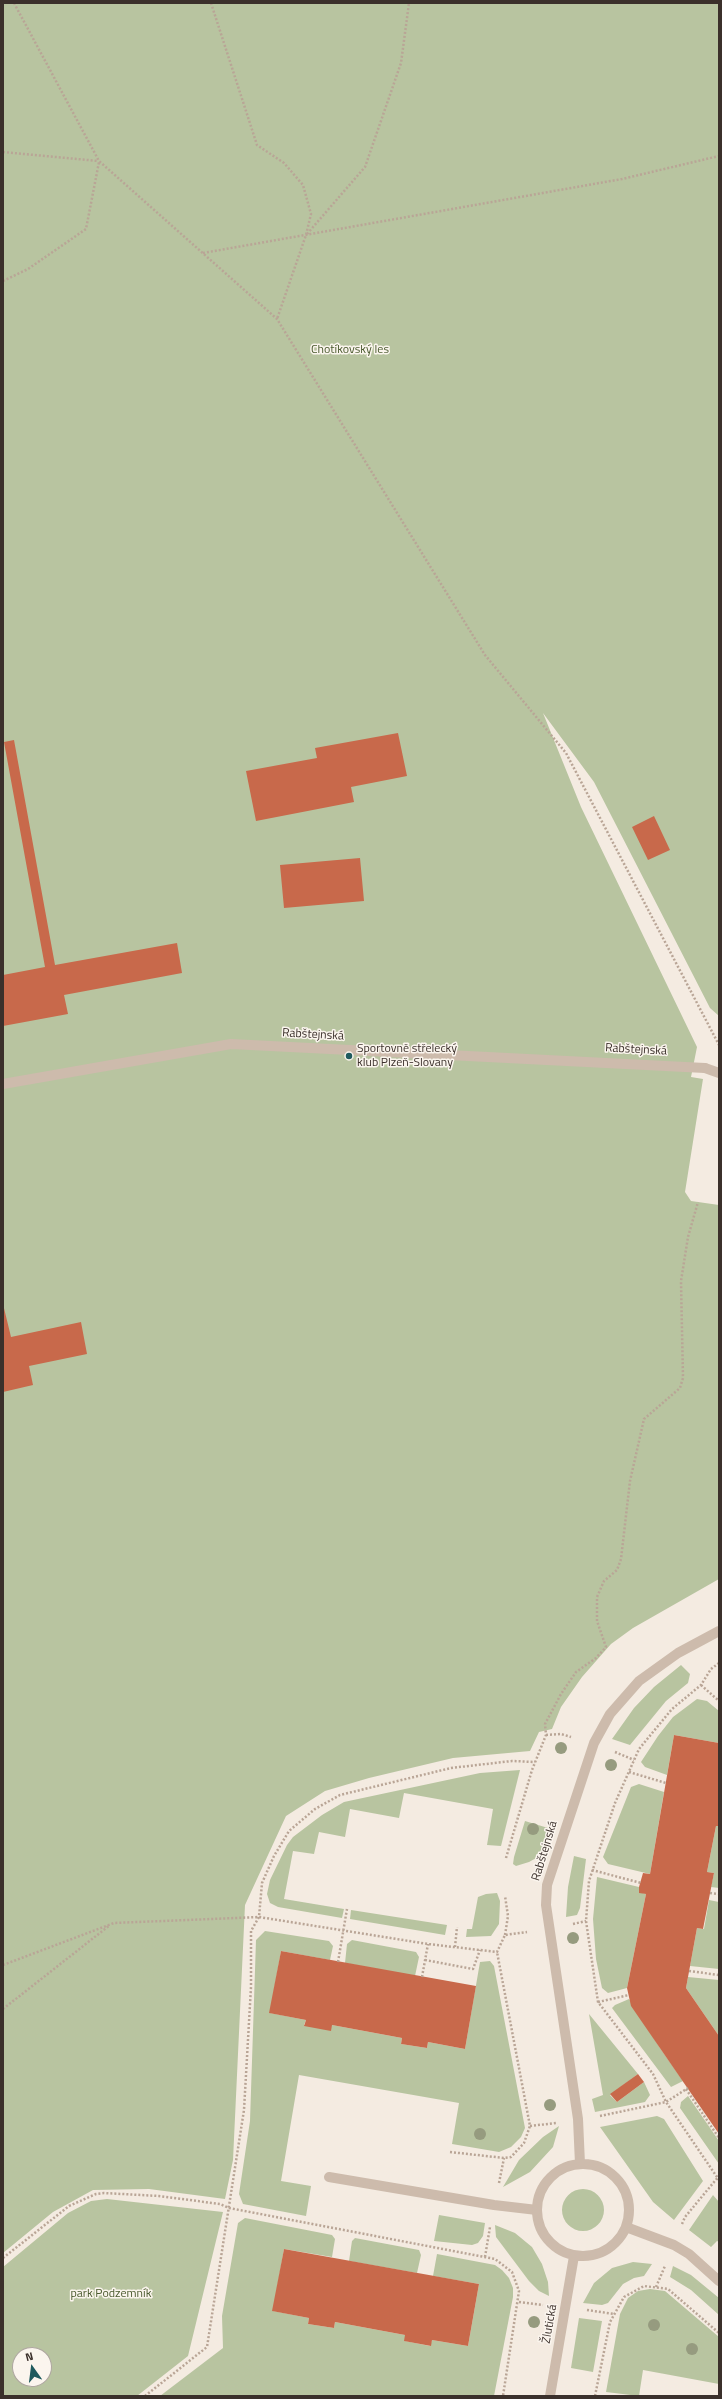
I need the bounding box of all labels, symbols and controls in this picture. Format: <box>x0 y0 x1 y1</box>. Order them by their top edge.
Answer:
park label: Chotíkovský les <box>311 343 389 357</box>
street label: Rabštejnská <box>282 1026 344 1044</box>
street label: Rabštejnská <box>605 1041 667 1059</box>
place label: Sportovně střelecký klub Plzeň-Slovany <box>357 1042 457 1070</box>
marker: Sportovně střelecký klub Plzeň-Slovany <box>344 1051 354 1061</box>
street label: Rabštejnská <box>529 1819 561 1883</box>
park label: park Podzemník <box>70 2287 152 2301</box>
street label: Žlutická <box>539 2303 561 2345</box>
north arrow <box>12 2347 52 2387</box>
text: N <box>24 2348 35 2365</box>

